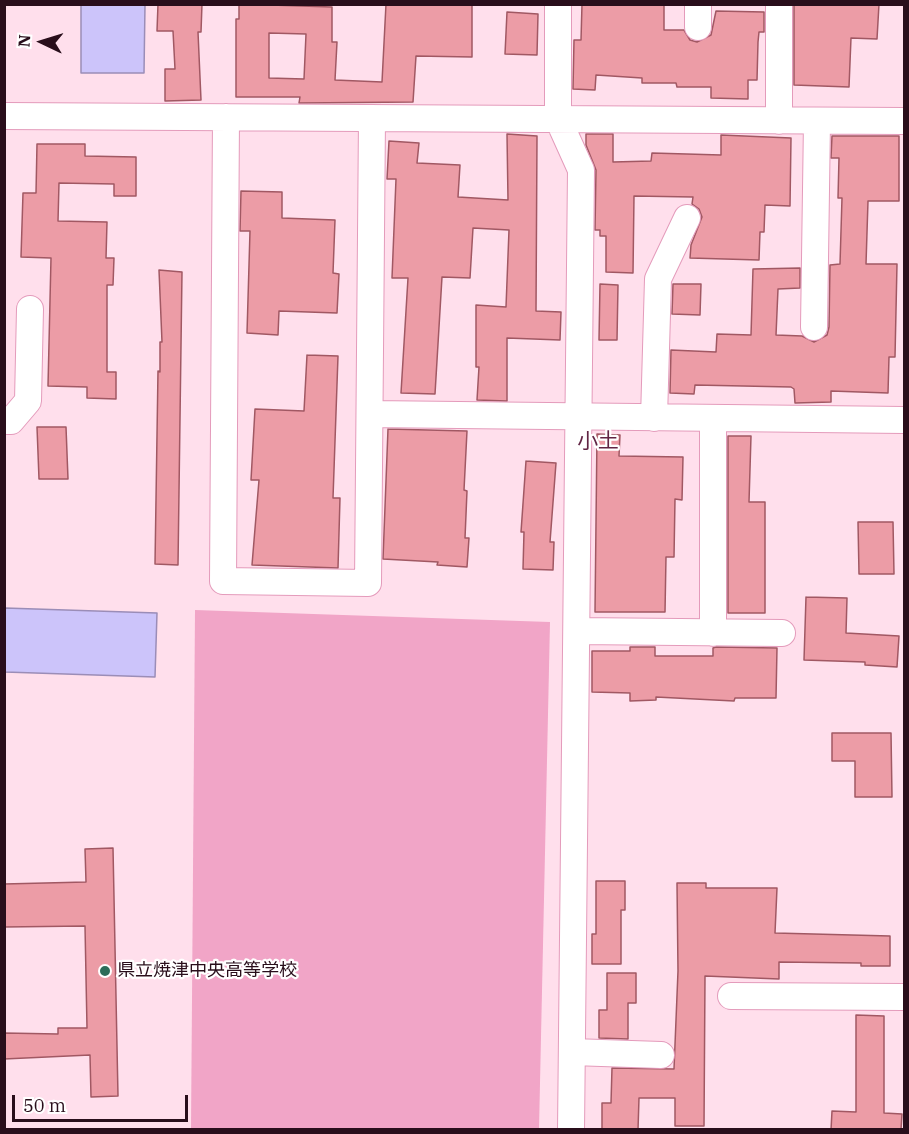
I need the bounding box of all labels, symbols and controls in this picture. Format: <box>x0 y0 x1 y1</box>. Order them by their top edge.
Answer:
north arrow <box>12 12 72 72</box>
text: N <box>14 34 34 48</box>
district label: 小土 <box>577 429 619 455</box>
place label: 県立焼津中央高等学校 <box>117 960 297 982</box>
marker: 県立焼津中央高等学校 <box>98 964 112 978</box>
scale bar <box>15 1083 190 1121</box>
text: 50 m <box>23 1094 66 1117</box>

